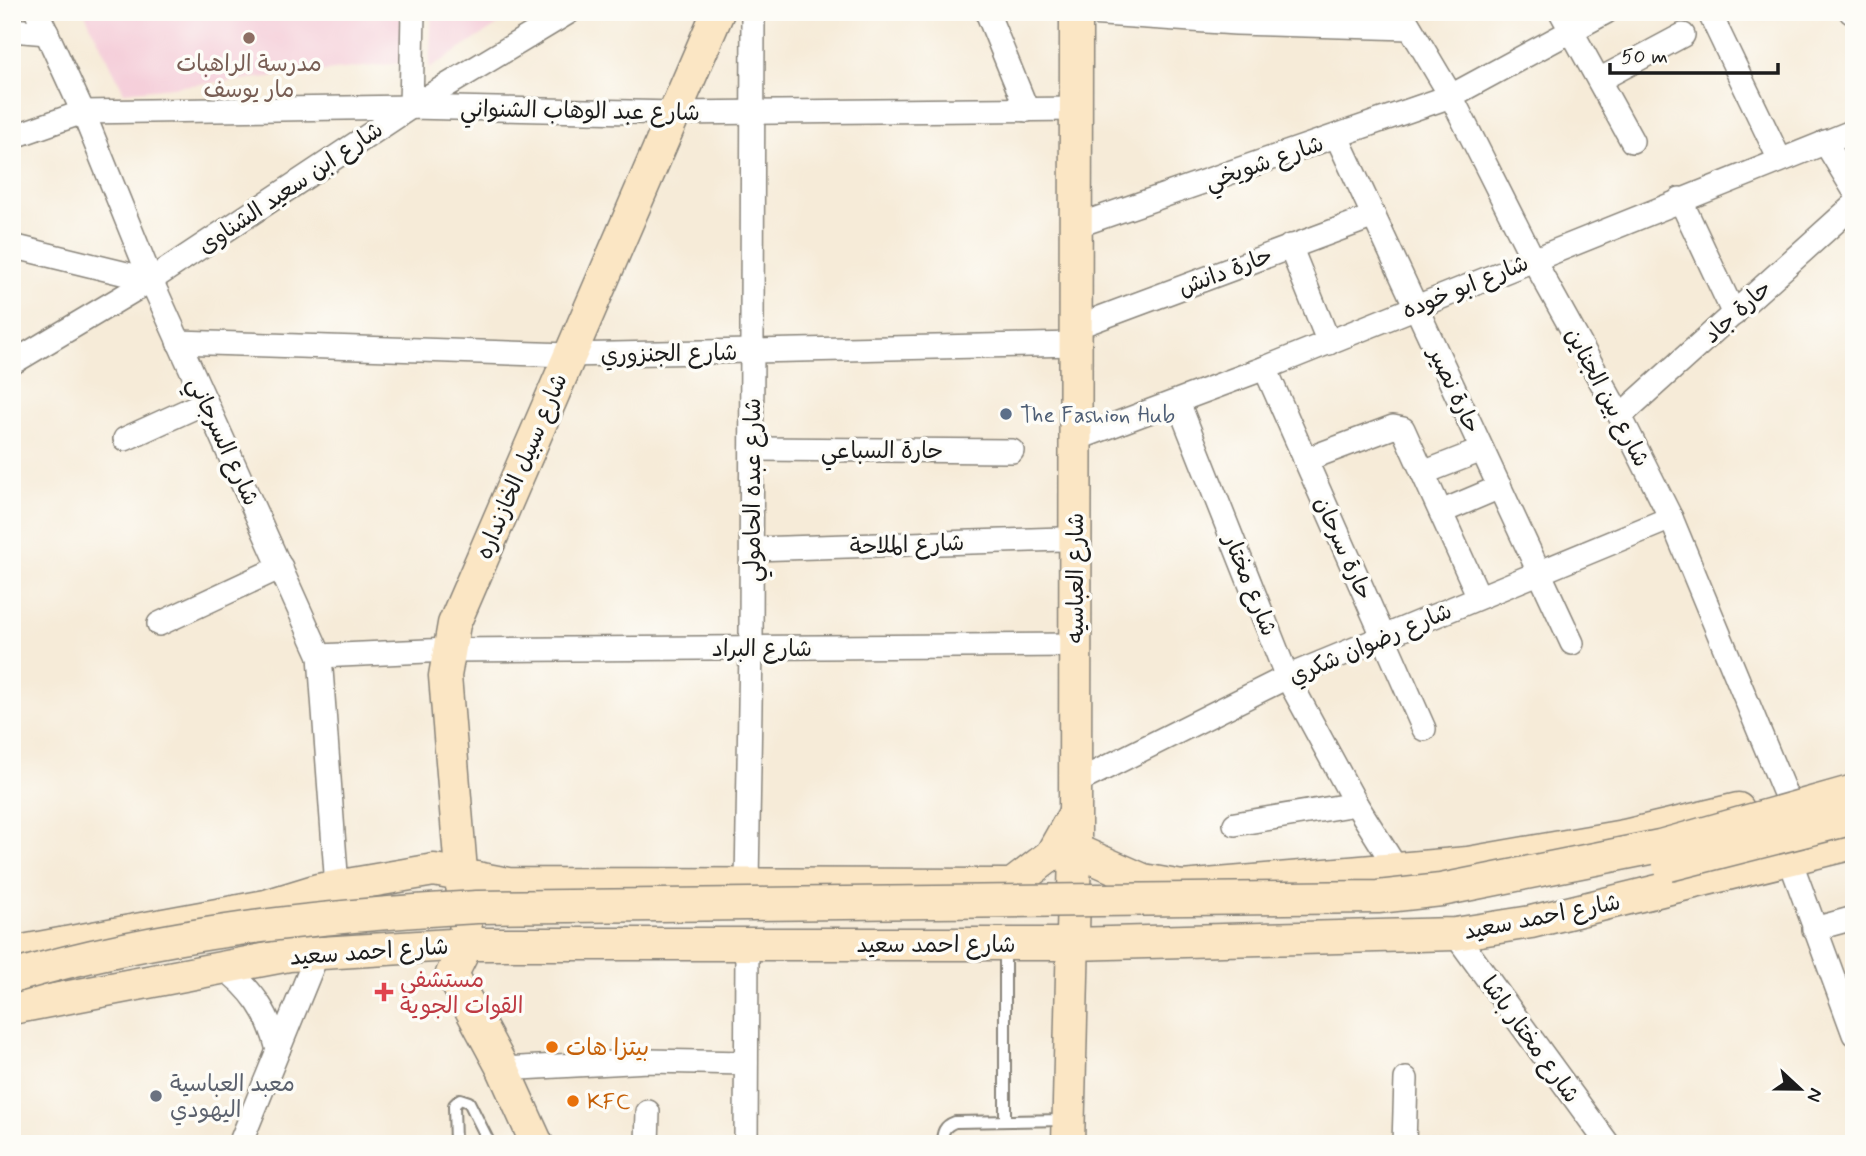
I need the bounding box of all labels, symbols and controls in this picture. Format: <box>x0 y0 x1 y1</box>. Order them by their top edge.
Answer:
marker: مدرسة الراهبات مار يوسف <box>241 30 257 46</box>
scale bar <box>1610 32 1778 76</box>
text: 50 m <box>1621 43 1668 71</box>
place label: مدرسة الراهبات مار يوسف <box>176 50 322 106</box>
street label: شارع عبد الوهاب الشنواني <box>460 95 700 133</box>
street label: شارع ابن سعيد الشناوى <box>193 116 389 262</box>
street label: شارع شويخي <box>1201 130 1329 202</box>
street label: حارة دانش <box>1174 241 1277 305</box>
street label: شارع ابو خوده <box>1398 249 1533 327</box>
street label: حارة جاد <box>1698 274 1779 351</box>
street label: شارع بين الجناين <box>1557 323 1655 473</box>
street label: شارع الجنزوري <box>600 339 738 371</box>
street label: حارة نصير <box>1419 341 1486 439</box>
street label: شارع سبيل الخازنداره <box>470 369 576 564</box>
street label: شارع السرجاني <box>176 373 265 513</box>
street label: شارع عبده الحامولي <box>739 398 773 582</box>
place label: The Fashion Hub <box>1020 401 1175 431</box>
marker: The Fashion Hub <box>998 406 1014 422</box>
street label: حارة السباعي <box>821 437 943 471</box>
street label: حارة سرحان <box>1306 492 1378 605</box>
street label: شارع العباسيه <box>1062 513 1092 643</box>
street label: شارع الملاحة <box>849 529 965 563</box>
street label: شارع مختار <box>1215 529 1283 641</box>
street label: شارع رضوان شكري <box>1285 597 1457 693</box>
street label: شارع البراد <box>712 635 812 665</box>
street label: شارع احمد سعيد <box>1461 888 1623 948</box>
street label: شارع احمد سعيد <box>856 931 1016 961</box>
street label: شارع احمد سعيد <box>289 932 450 974</box>
place label: مستشفى القوات الجوية <box>400 966 523 1022</box>
street label: شارع مختار باشا <box>1473 971 1586 1110</box>
marker: مستشفى القوات الجوية <box>374 982 394 1002</box>
place label: بيتزا هات <box>566 1034 649 1064</box>
marker: بيتزا هات <box>544 1039 560 1055</box>
north arrow <box>1764 1054 1834 1124</box>
place label: معبد العباسية اليهودي <box>170 1070 295 1126</box>
text: N <box>1800 1084 1828 1105</box>
marker: معبد العباسية اليهودي <box>148 1088 164 1104</box>
place label: KFC <box>587 1088 631 1118</box>
marker: KFC <box>565 1093 581 1109</box>

